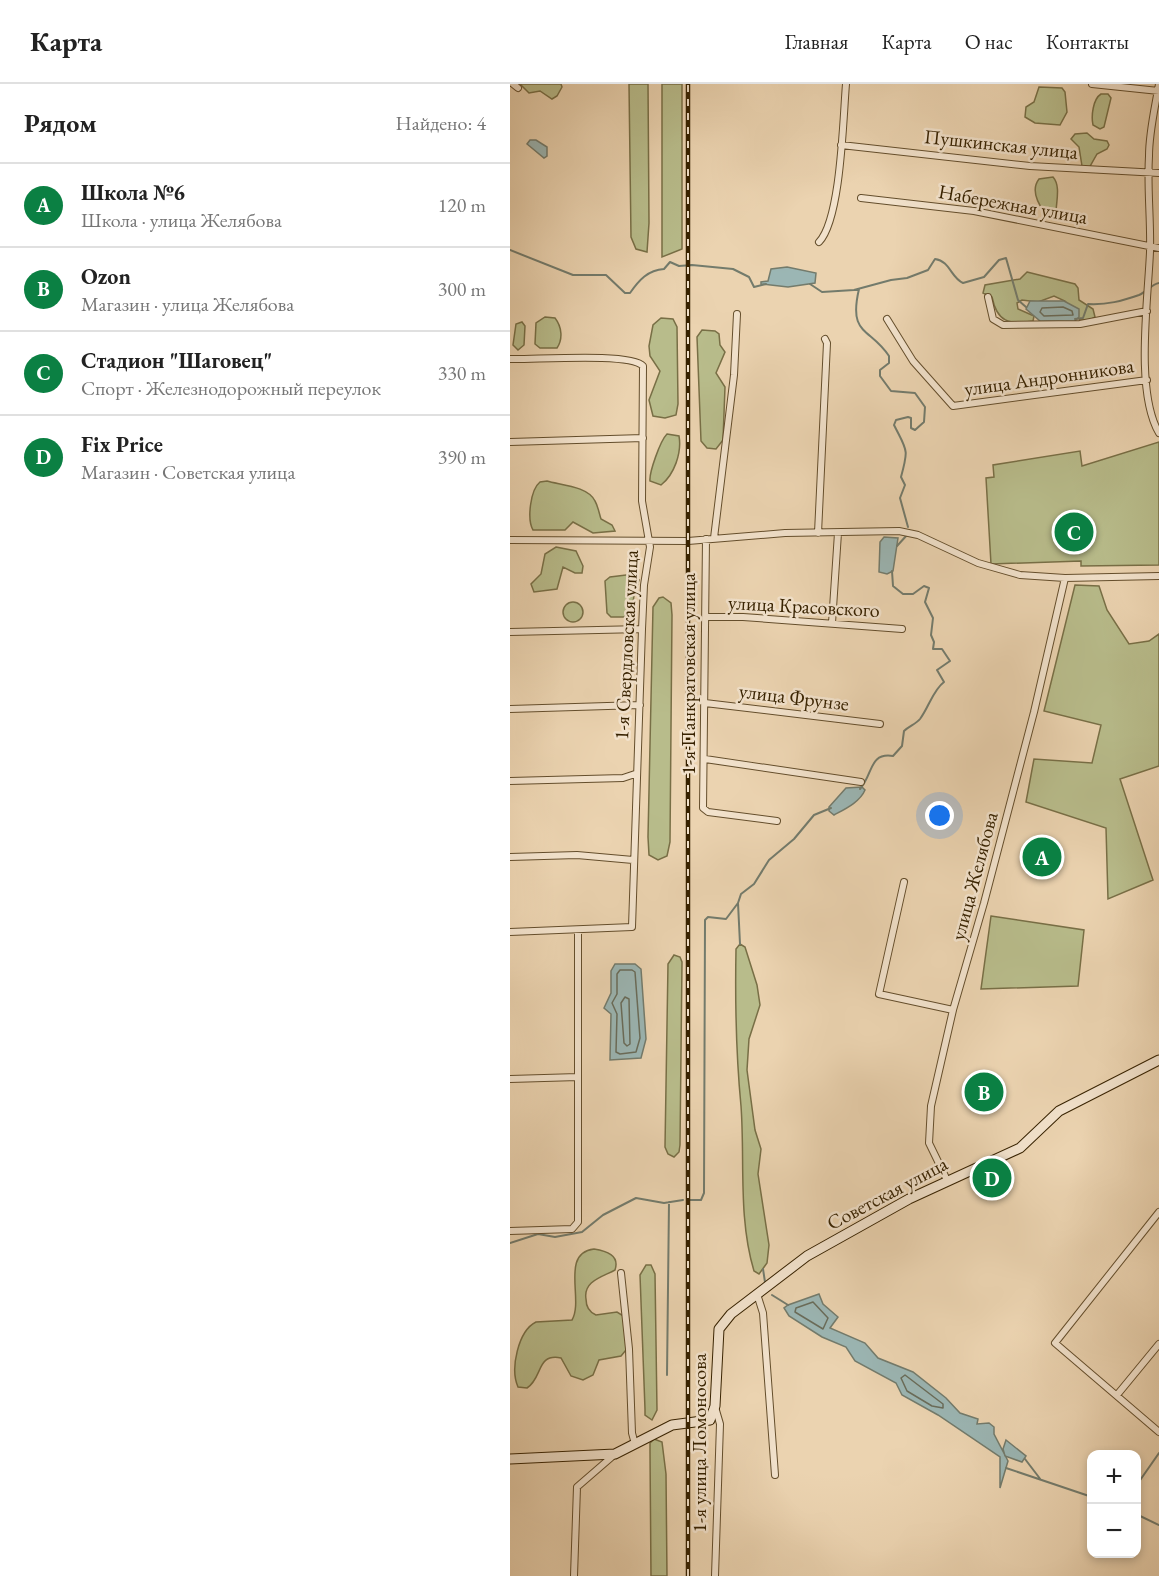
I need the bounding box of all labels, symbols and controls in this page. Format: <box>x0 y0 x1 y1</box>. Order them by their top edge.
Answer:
text: Карта <box>30 23 102 59</box>
text: Главная <box>784 28 848 55</box>
text: Карта <box>881 28 932 55</box>
text: О нас <box>965 28 1013 55</box>
text: Контакты <box>1046 28 1129 55</box>
text: Рядом <box>24 106 97 140</box>
text: Найдено: 4 <box>395 110 486 136</box>
street label: Пушкинская улица <box>923 123 1079 165</box>
text: Школа №6 <box>81 178 185 207</box>
street label: Набережная улица <box>936 178 1090 230</box>
text: A <box>36 192 51 218</box>
text: 120 m <box>438 192 486 218</box>
text: Школа · улица Желябова <box>81 207 282 233</box>
text: Ozon <box>81 262 131 291</box>
text: B <box>37 276 50 302</box>
text: 300 m <box>438 276 486 302</box>
text: Магазин · улица Желябова <box>81 291 294 317</box>
text: Стадион "Шаговец" <box>81 346 272 375</box>
street label: улица Андронникова <box>962 352 1136 402</box>
text: C <box>36 360 51 386</box>
text: 330 m <box>438 360 486 386</box>
text: Спорт · Железнодорожный переулок <box>81 375 381 401</box>
text: Fix Price <box>81 430 163 459</box>
text: D <box>36 444 51 470</box>
text: 390 m <box>438 444 486 470</box>
text: Магазин · Советская улица <box>81 459 295 485</box>
pin: C <box>1054 510 1094 554</box>
street label: 1-я Свердловская улица <box>608 549 644 741</box>
street label: 1-я Панкратовская улица <box>675 573 701 775</box>
street label: улица Красовского <box>727 589 881 623</box>
street label: улица Фрунзе <box>738 677 851 717</box>
your location <box>925 801 954 830</box>
street label: улица Желябова <box>944 809 1004 943</box>
pin: A <box>1022 834 1062 880</box>
pin: B <box>964 1070 1004 1114</box>
street label: Советская улица <box>822 1150 952 1236</box>
pin: D <box>972 1156 1012 1200</box>
street label: 1-я улица Ломоносова <box>686 1353 712 1533</box>
map controls <box>1087 1450 1141 1558</box>
button: + <box>1087 1450 1141 1504</box>
button: − <box>1087 1504 1141 1558</box>

